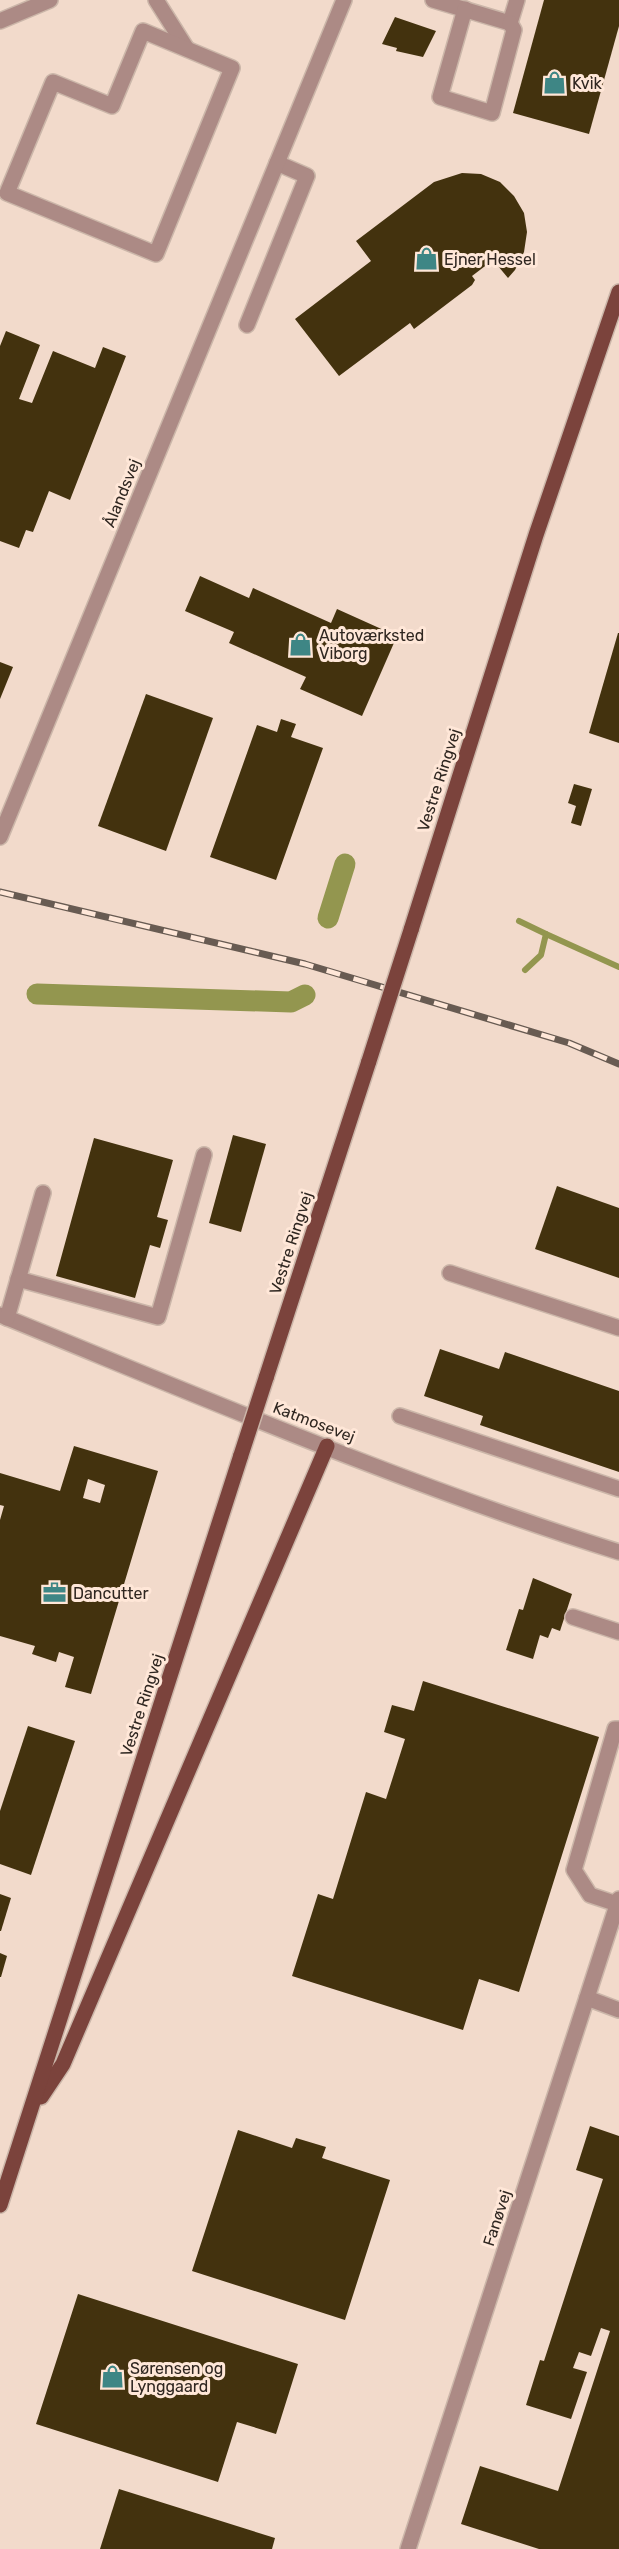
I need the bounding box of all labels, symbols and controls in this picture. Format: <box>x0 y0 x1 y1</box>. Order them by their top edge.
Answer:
shop icon: Kvik <box>541 70 567 96</box>
place label: Kvik <box>572 74 603 93</box>
shop icon: Ejner Hessel <box>413 246 439 272</box>
place label: Ejner Hessel <box>444 250 536 269</box>
street label: Ålandsvej <box>100 456 144 530</box>
place label: Autoværksted Viborg <box>319 626 424 663</box>
shop icon: Autoværksted Viborg <box>288 631 314 657</box>
street label: Vestre Ringvej <box>413 726 465 834</box>
street label: Vestre Ringvej <box>265 1189 317 1297</box>
street label: Katmosevej <box>270 1398 358 1446</box>
office icon: Dancutter <box>42 1580 68 1606</box>
place label: Dancutter <box>73 1584 149 1603</box>
street label: Vestre Ringvej <box>116 1651 168 1759</box>
street label: Fanøvej <box>479 2188 515 2248</box>
place label: Sørensen og Lynggaard <box>130 2359 223 2396</box>
shop icon: Sørensen og Lynggaard <box>99 2364 125 2390</box>

